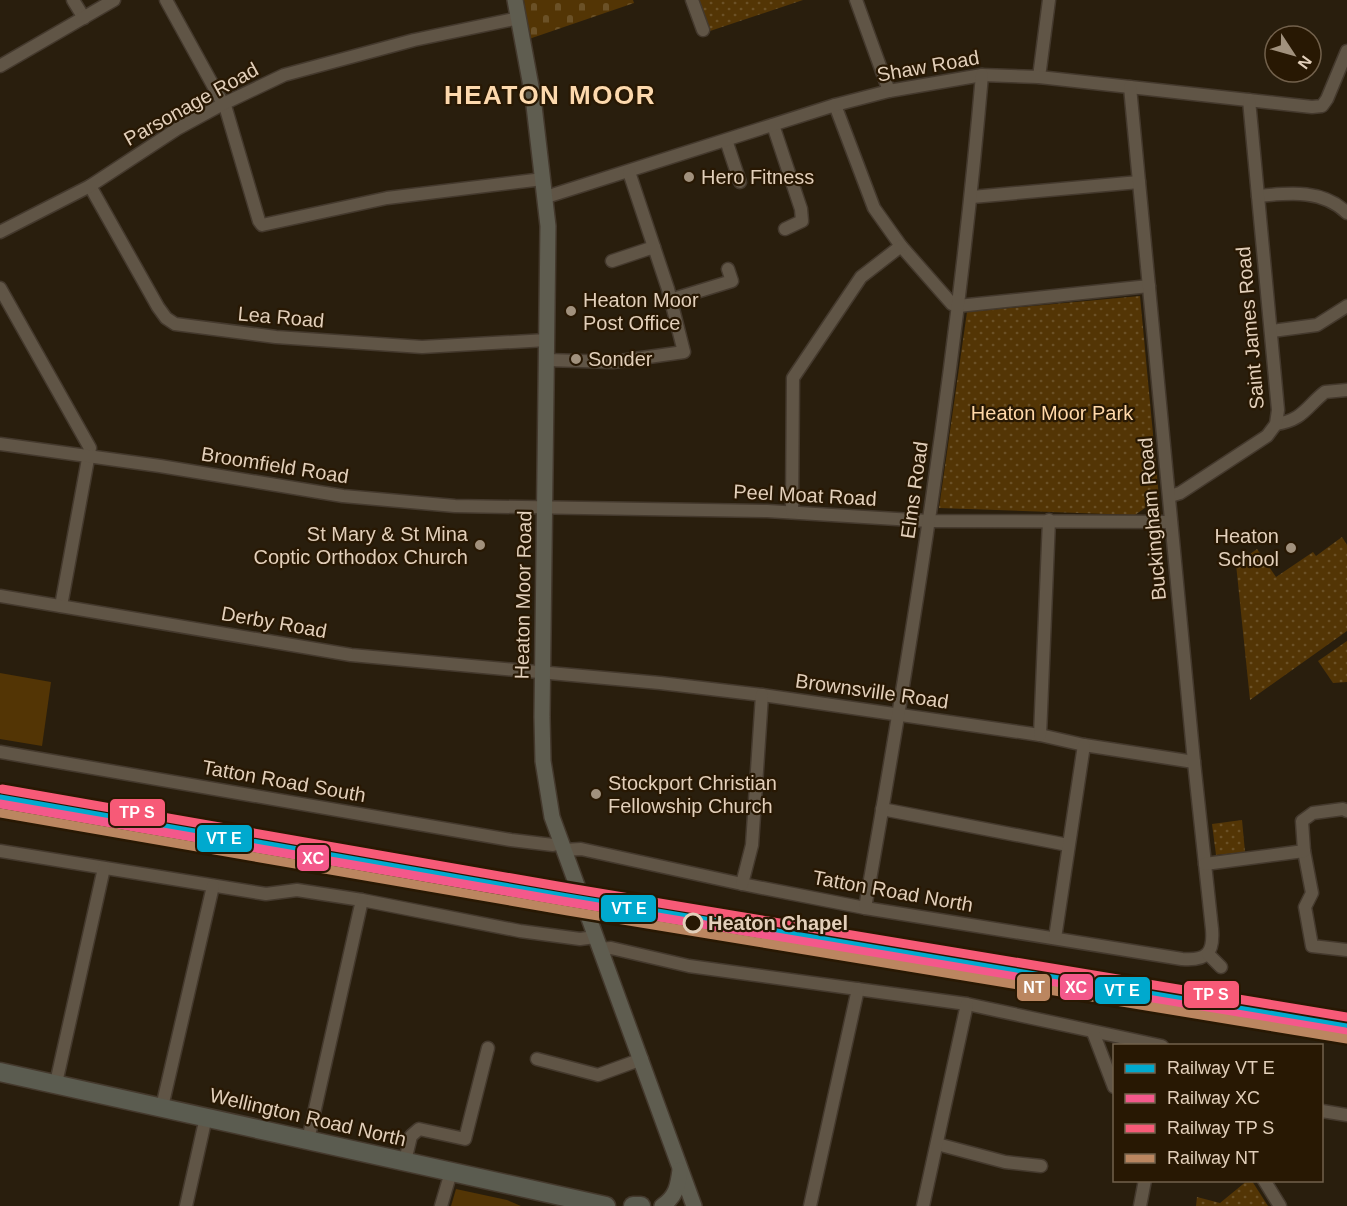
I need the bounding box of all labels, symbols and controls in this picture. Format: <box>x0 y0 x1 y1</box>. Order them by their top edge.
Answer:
north arrow <box>1263 24 1323 84</box>
street label: Shaw Road <box>875 46 981 86</box>
text: N <box>1294 53 1315 72</box>
street label: Parsonage Road <box>120 58 262 150</box>
district label: HEATON MOOR <box>444 80 656 110</box>
place label: Hero Fitness <box>701 166 814 188</box>
marker: Hero Fitness <box>682 170 696 184</box>
street label: Saint James Road <box>1232 246 1268 410</box>
place label: Heaton Moor Post Office <box>583 289 699 334</box>
street label: Lea Road <box>237 302 325 332</box>
marker: Heaton Moor Post Office <box>564 304 578 318</box>
place label: Sonder <box>588 348 653 370</box>
marker: Sonder <box>569 352 583 366</box>
park label: Heaton Moor Park <box>971 402 1134 424</box>
street label: Buckingham Road <box>1134 437 1170 601</box>
street label: Elms Road <box>896 440 932 540</box>
street label: Broomfield Road <box>200 442 350 488</box>
street label: Peel Moat Road <box>733 480 877 510</box>
street label: Heaton Moor Road <box>511 510 535 680</box>
place label: St Mary & St Mina Coptic Orthodox Church <box>253 523 469 568</box>
place label: Heaton School <box>1215 525 1279 570</box>
marker: St Mary & St Mina Coptic Orthodox Church <box>473 538 487 552</box>
marker: Heaton School <box>1284 541 1298 555</box>
street label: Derby Road <box>220 602 328 642</box>
street label: Brownsville Road <box>794 669 950 713</box>
street label: Tatton Road South <box>201 756 367 806</box>
place label: Stockport Christian Fellowship Church <box>608 772 777 817</box>
marker: Stockport Christian Fellowship Church <box>589 787 603 801</box>
line badge: TP S <box>109 798 166 827</box>
text: TP S <box>119 804 155 821</box>
line badge: VT E <box>196 824 253 853</box>
text: VT E <box>206 830 242 847</box>
line badge: XC <box>296 844 330 872</box>
text: XC <box>302 850 325 867</box>
street label: Tatton Road North <box>811 866 975 916</box>
line badge: VT E <box>600 894 657 923</box>
text: VT E <box>611 900 647 917</box>
place label: Heaton Chapel <box>708 912 848 934</box>
marker: Heaton Chapel <box>683 913 703 933</box>
line badge: NT <box>1016 973 1051 1002</box>
line badge: XC <box>1059 973 1094 1001</box>
line badge: VT E <box>1094 976 1151 1005</box>
text: NT <box>1023 979 1045 996</box>
text: XC <box>1065 979 1088 996</box>
line badge: TP S <box>1183 980 1240 1009</box>
text: VT E <box>1104 982 1140 999</box>
text: TP S <box>1193 986 1229 1003</box>
legend <box>1113 1044 1323 1182</box>
text: Railway VT E <box>1167 1058 1275 1078</box>
street label: Wellington Road North <box>208 1084 408 1150</box>
text: Railway XC <box>1167 1088 1260 1108</box>
text: Railway TP S <box>1167 1118 1274 1138</box>
text: Railway NT <box>1167 1148 1259 1168</box>

